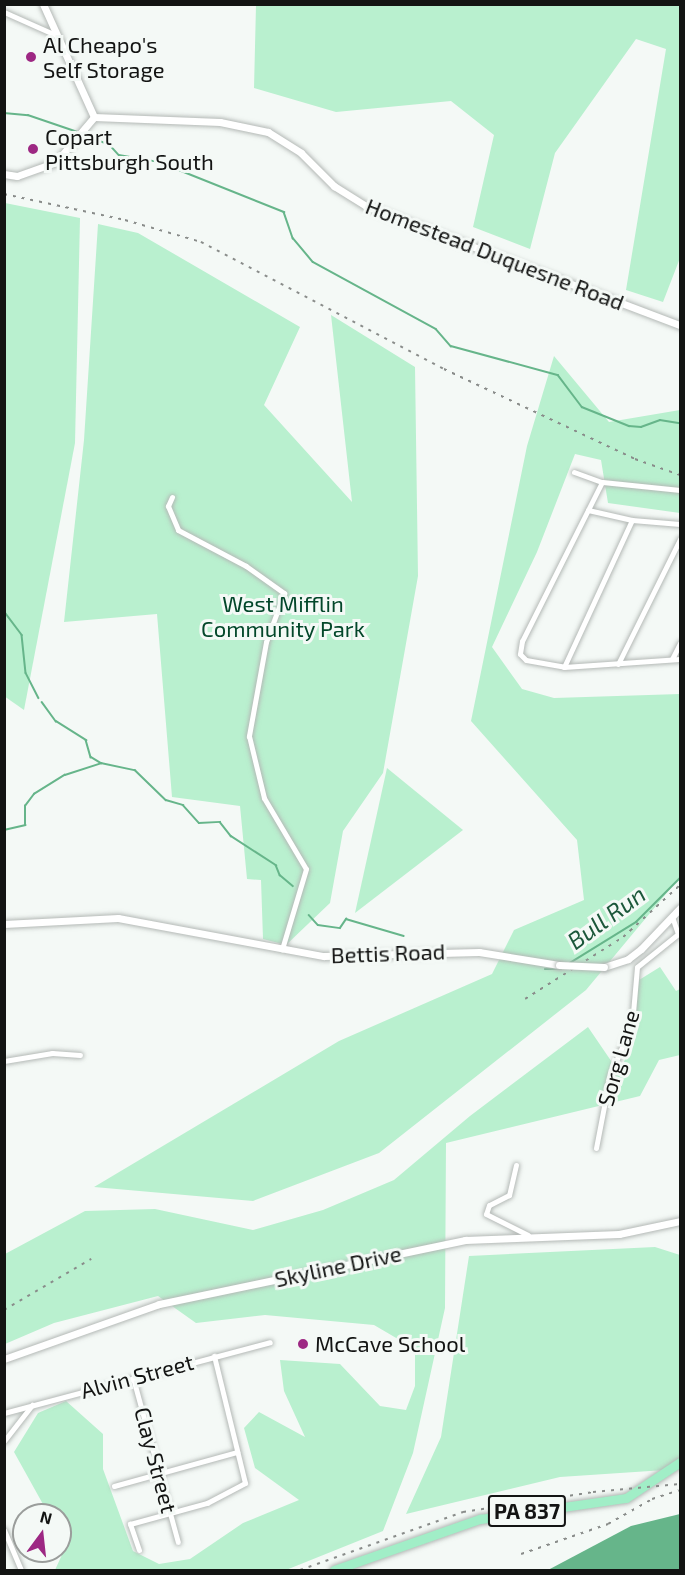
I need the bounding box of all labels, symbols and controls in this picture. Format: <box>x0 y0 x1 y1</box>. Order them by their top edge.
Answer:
place label: Al Cheapo's Self Storage <box>43 31 165 82</box>
marker: Al Cheapo's Self Storage <box>24 50 38 64</box>
place label: Copart Pittsburgh South <box>45 123 214 174</box>
marker: Copart Pittsburgh South <box>26 142 40 156</box>
street label: Homestead Duquesne Road <box>362 192 628 316</box>
park label: West Mifflin Community Park <box>201 590 365 642</box>
water label: Bull Run <box>561 879 651 955</box>
street label: Bettis Road <box>330 938 446 968</box>
street label: Sorg Lane <box>592 1007 644 1109</box>
street label: Skyline Drive <box>272 1240 404 1292</box>
place label: McCave School <box>315 1331 465 1357</box>
marker: McCave School <box>296 1337 310 1351</box>
street label: Alvin Street <box>78 1348 196 1404</box>
street label: Clay Street <box>129 1404 183 1516</box>
road number: PA 837 <box>486 1493 568 1529</box>
north arrow <box>12 1503 72 1563</box>
text: N <box>38 1506 54 1528</box>

